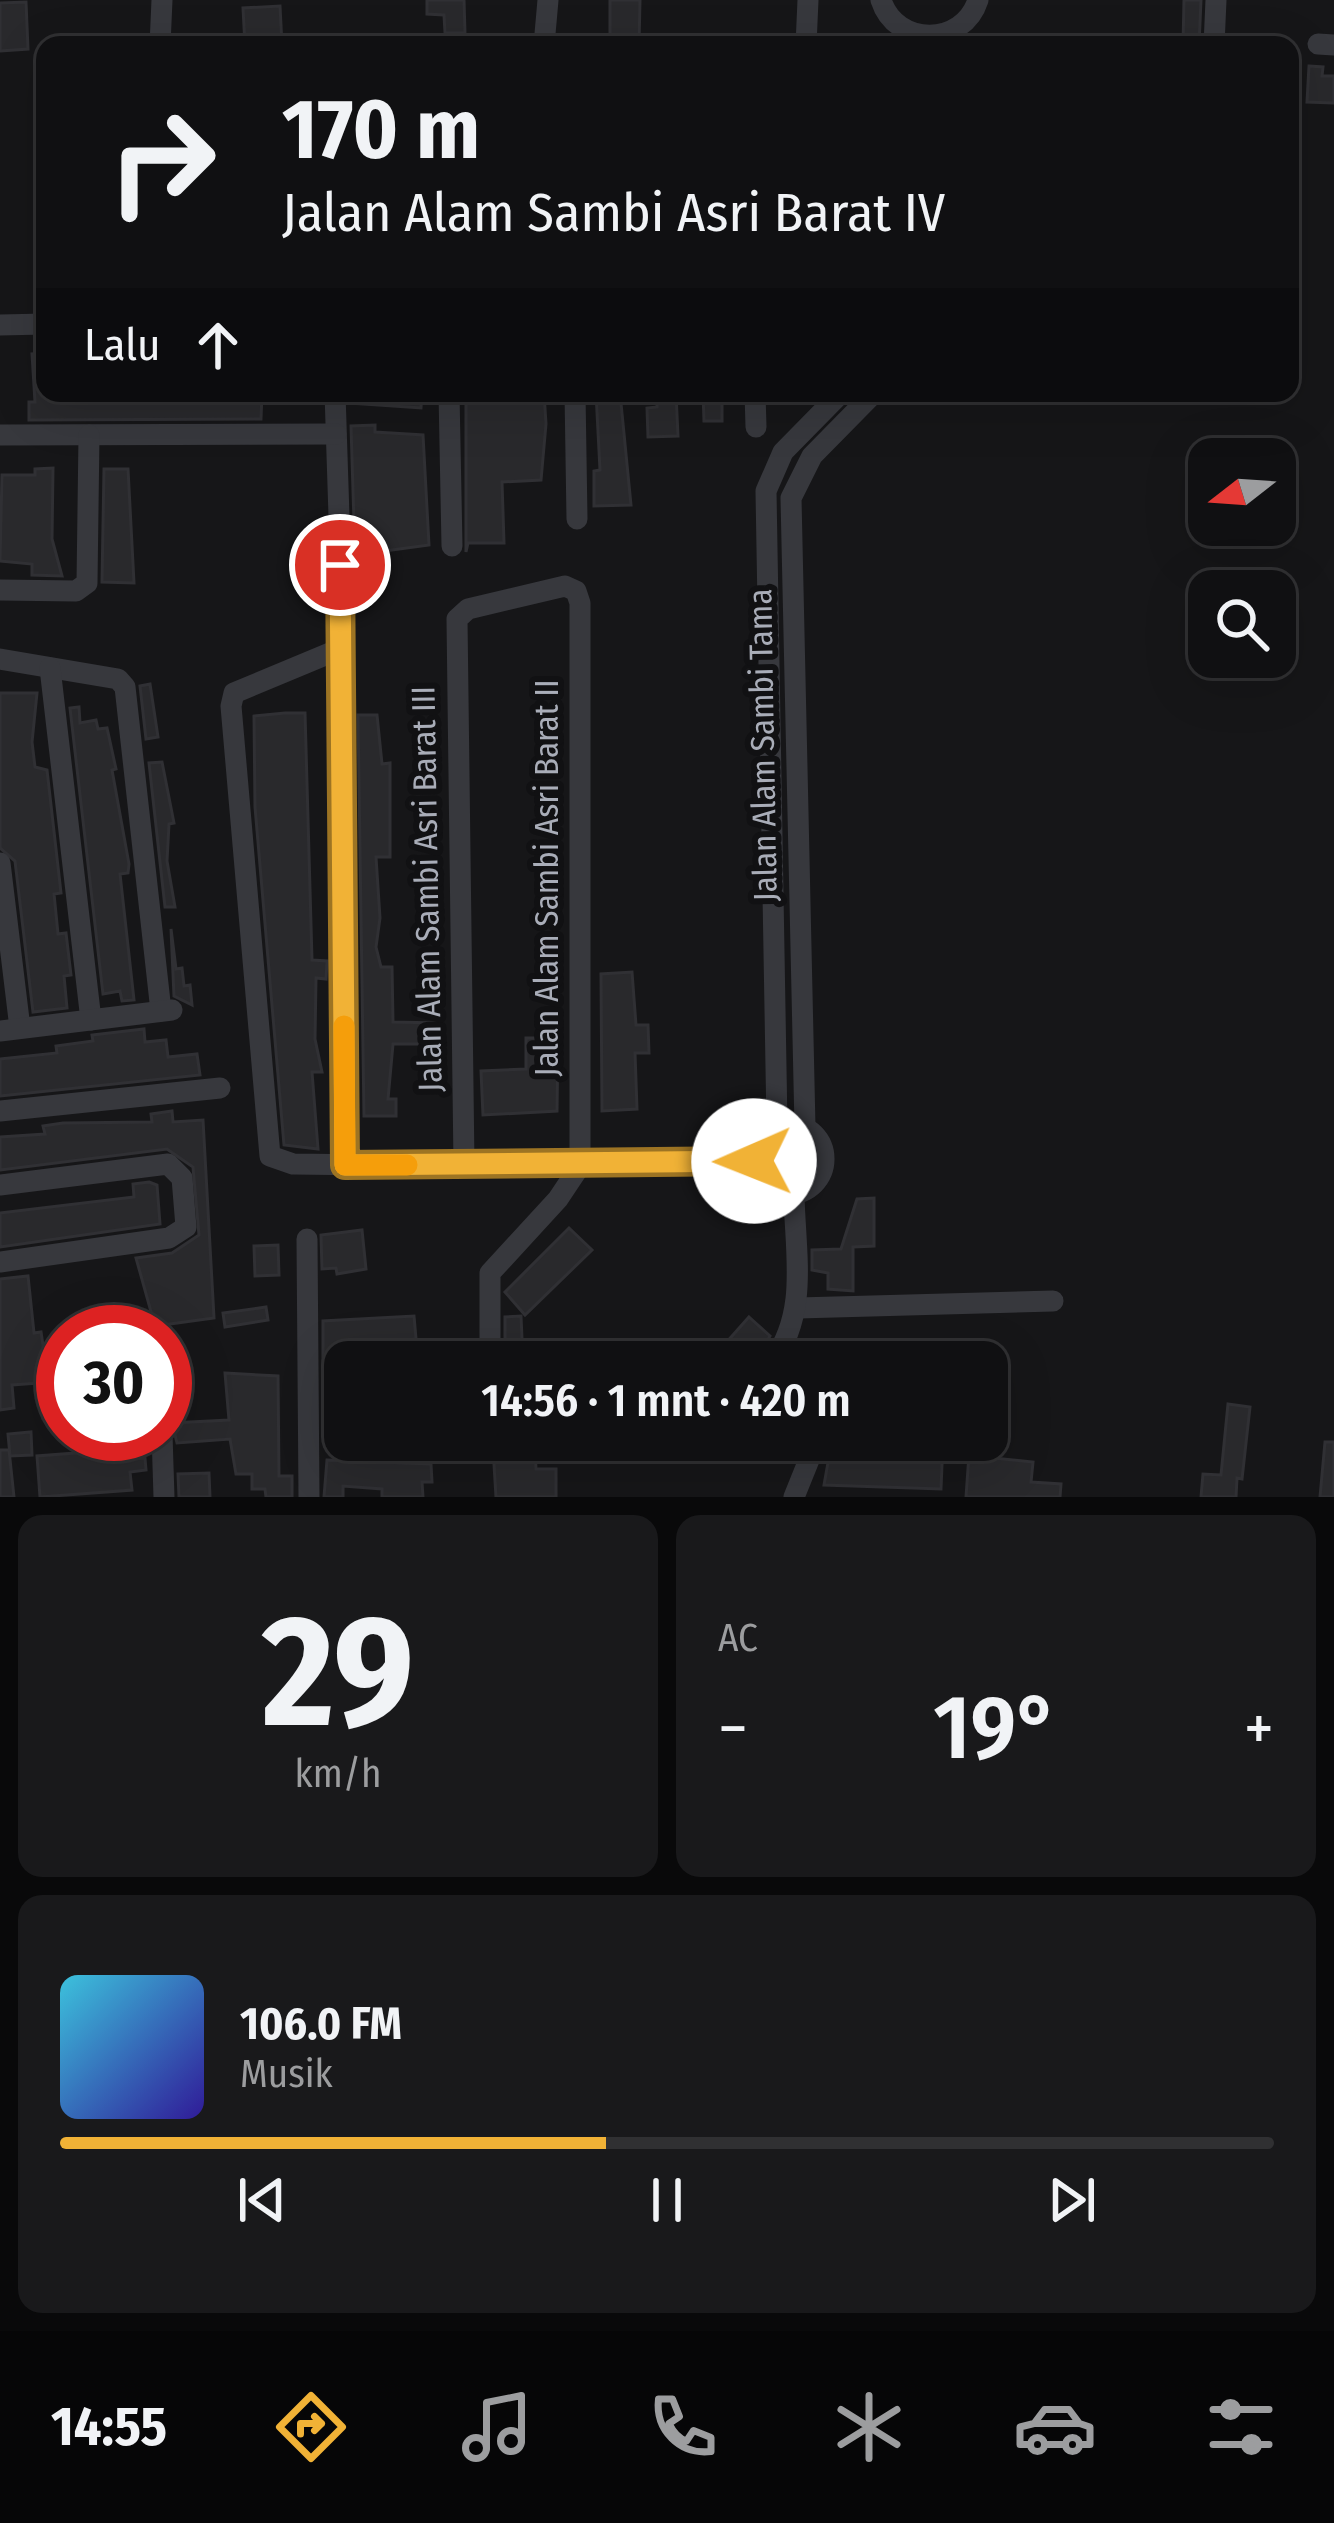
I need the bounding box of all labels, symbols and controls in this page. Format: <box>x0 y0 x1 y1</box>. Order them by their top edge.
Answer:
text: 170 m <box>282 79 480 180</box>
icon: right <box>84 84 240 240</box>
text: Jalan Alam Sambi Asri Barat IV <box>282 181 945 245</box>
icon: ahead <box>185 312 251 378</box>
text: Lalu <box>84 318 161 372</box>
north arrow <box>1188 438 1296 546</box>
map controls <box>1188 438 1296 678</box>
pin <box>289 514 391 616</box>
icon: arrive <box>307 532 373 598</box>
button: search <box>1188 570 1296 678</box>
street label: Jalan Alam Sambi Tama <box>740 588 786 902</box>
street label: Jalan Alam Sambi Asri Barat II <box>527 679 567 1077</box>
street label: Jalan Alam Sambi Asri Barat III <box>403 686 451 1092</box>
position arrow <box>691 1098 817 1224</box>
speed limit sign: 30 <box>36 1305 192 1461</box>
text: 14:56 · 1 mnt · 420 m <box>481 1374 851 1428</box>
text: 29 <box>262 1579 414 1766</box>
text: AC <box>718 1615 758 1661</box>
text: 19° <box>933 1674 1059 1782</box>
text: − <box>718 1689 748 1768</box>
text: + <box>1244 1689 1274 1768</box>
text: km/h <box>295 1751 381 1797</box>
text: 106.0 FM <box>240 1997 402 2051</box>
text: Musik <box>240 2051 333 2097</box>
icon: previous <box>229 2167 295 2233</box>
icon: pause <box>634 2167 700 2233</box>
icon: next <box>1039 2167 1105 2233</box>
icon: directions <box>269 2385 353 2469</box>
icon: music <box>455 2385 539 2469</box>
icon: phone <box>641 2385 725 2469</box>
icon: climate <box>827 2385 911 2469</box>
icon: car <box>1013 2385 1097 2469</box>
icon: filters <box>1199 2385 1283 2469</box>
text: 14:55 <box>51 2395 167 2459</box>

